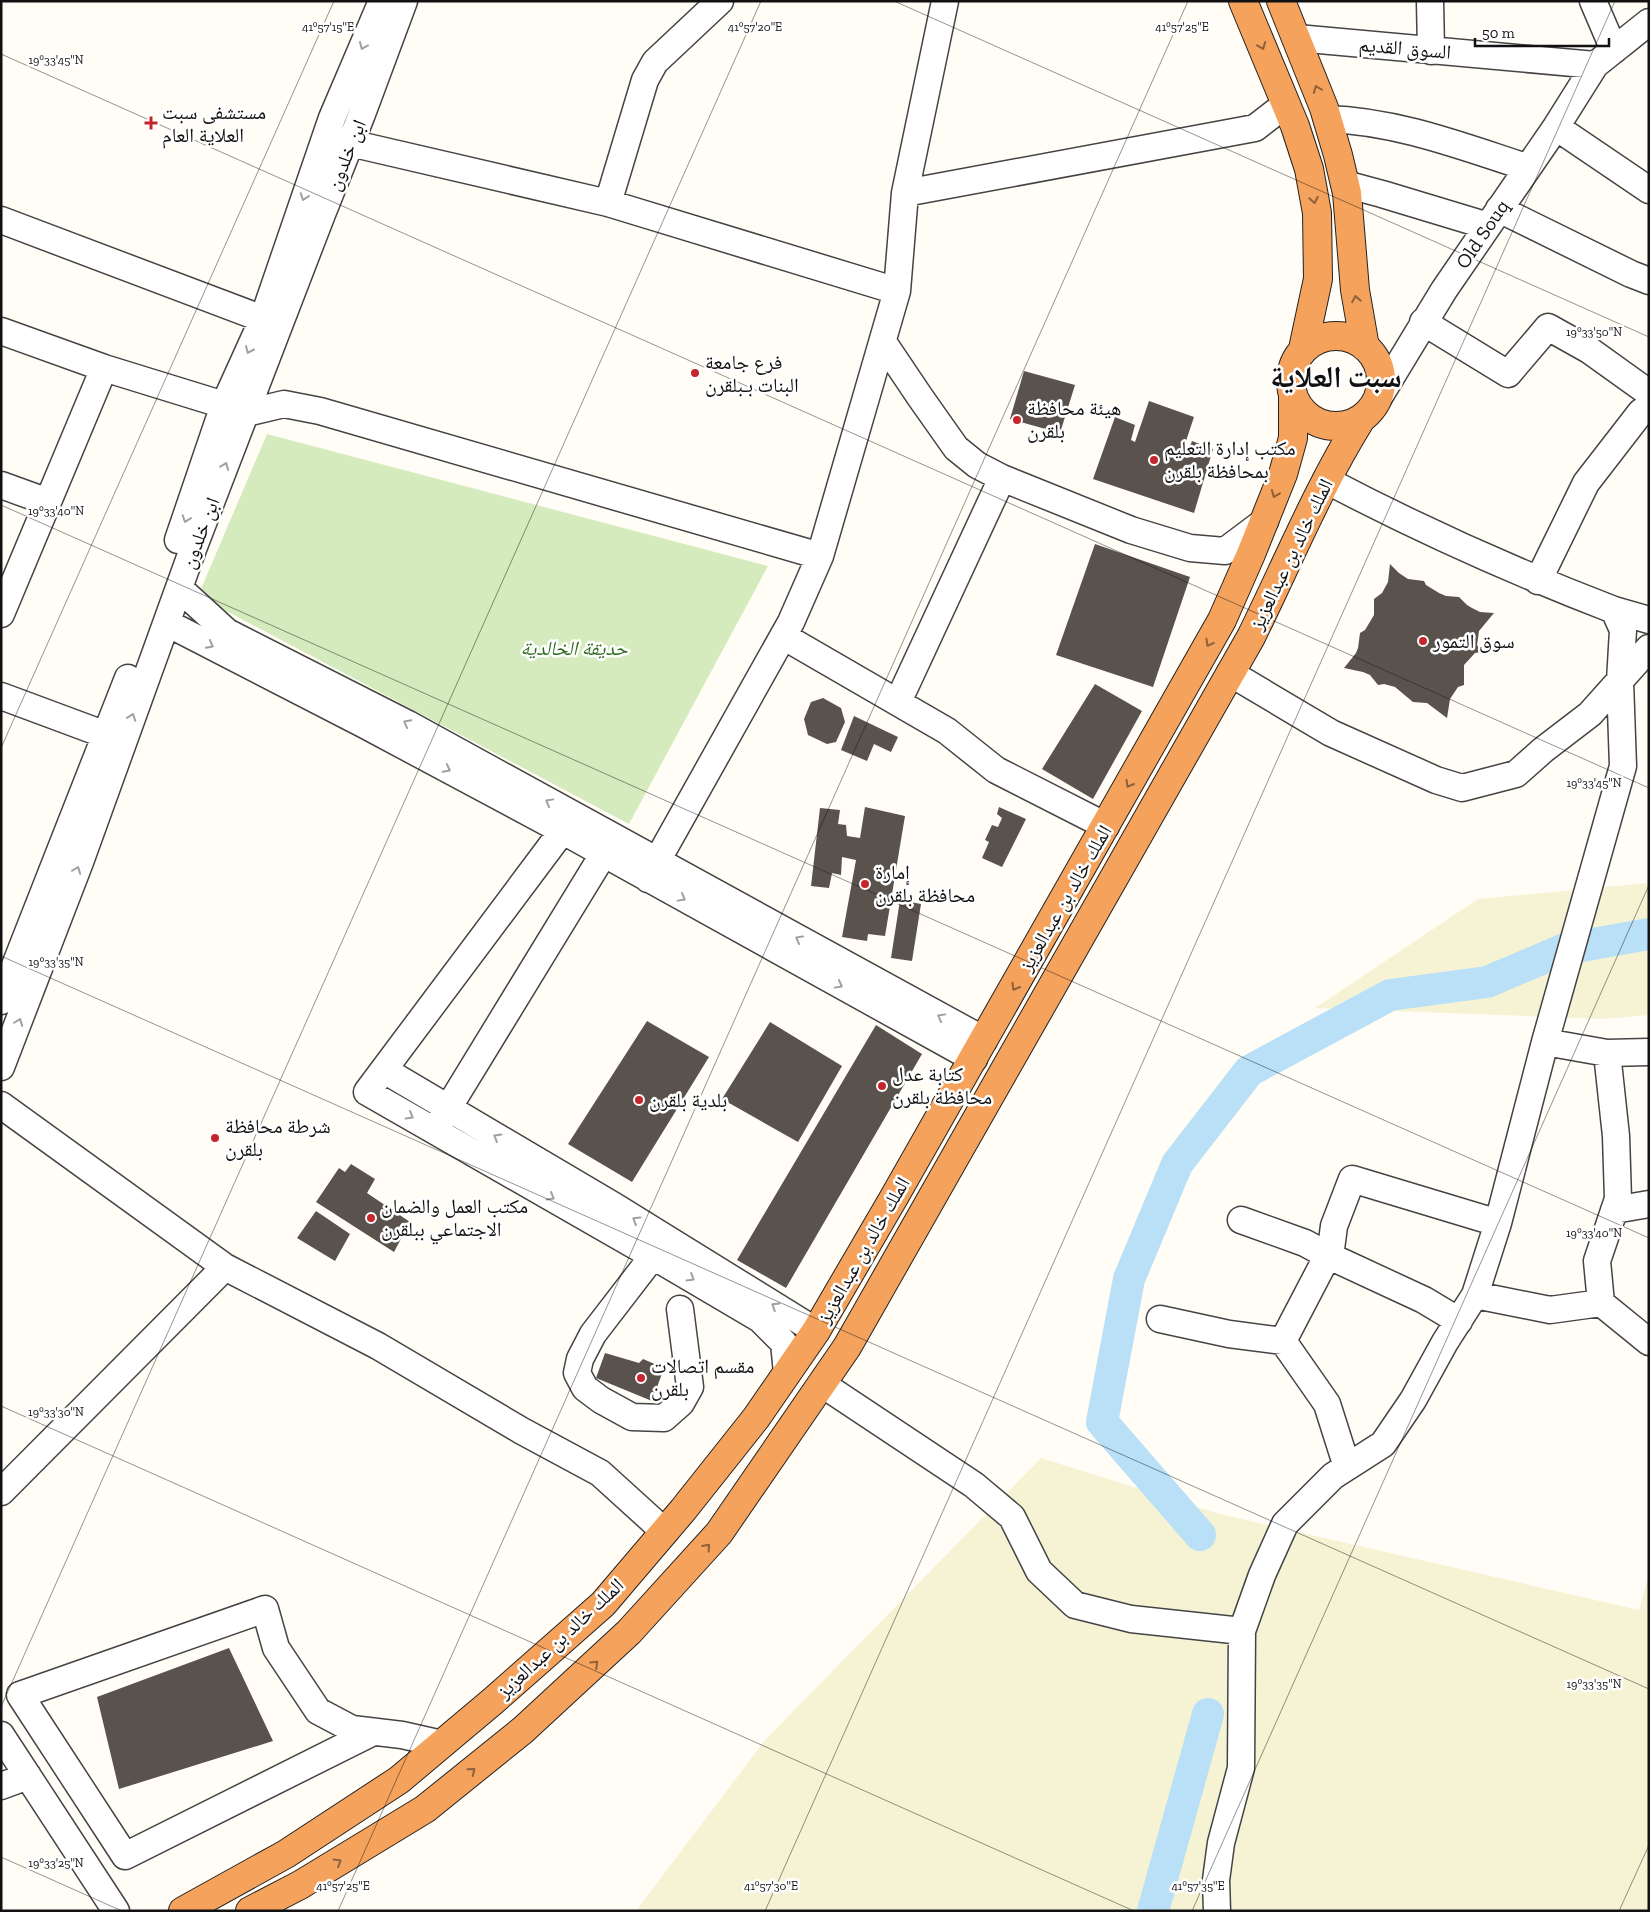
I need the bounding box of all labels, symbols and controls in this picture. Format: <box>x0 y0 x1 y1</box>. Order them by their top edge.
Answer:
scale bar <box>1475 15 1609 47</box>
text: 41°57'15"E <box>302 20 354 34</box>
text: 41°57'20"E <box>728 20 782 34</box>
text: 41°57'25"E <box>1155 20 1209 34</box>
text: 50 m <box>1482 24 1515 42</box>
street label: السوق القديم <box>1358 32 1452 66</box>
one-way arrow <box>359 41 369 50</box>
one-way arrow <box>1256 42 1266 50</box>
text: 19°33'45"N <box>28 53 84 67</box>
one-way arrow <box>1313 85 1323 94</box>
place label: مستشفى سبت العلاية العام <box>162 100 266 149</box>
marker: مستشفى سبت العلاية العام <box>144 116 158 130</box>
street label: ابن خلدون <box>321 116 371 194</box>
one-way arrow <box>300 193 310 201</box>
one-way arrow <box>1309 195 1319 204</box>
street label: Old Souq <box>1450 195 1514 273</box>
one-way arrow <box>1352 295 1362 304</box>
text: 19°33'50"N <box>1566 325 1622 339</box>
one-way arrow <box>245 345 256 354</box>
place label: فرع جامعة البنات بـبلقرن <box>705 350 799 397</box>
district label: سبت العلاية <box>1270 359 1402 395</box>
marker: فرع جامعة البنات بـبلقرن <box>689 367 701 379</box>
place label: هيئة محافظة بلقرن <box>1027 396 1121 443</box>
marker: هيئة محافظة بلقرن <box>1011 414 1023 426</box>
place label: مكتب إدارة التعليم بمحافظة بلقرن <box>1164 436 1296 483</box>
marker: مكتب إدارة التعليم بمحافظة بلقرن <box>1148 454 1160 466</box>
one-way arrow <box>220 463 230 471</box>
street label: الملك خالد بن عبدالعزيز <box>1244 475 1338 634</box>
one-way arrow <box>1271 490 1281 498</box>
street label: ابن خلدون <box>175 494 225 572</box>
text: 19°33'40"N <box>28 504 84 518</box>
one-way arrow <box>182 514 192 522</box>
place label: سوق التمور <box>1432 629 1515 653</box>
marker: سوق التمور <box>1417 635 1429 647</box>
park label: حديقة الخالدية <box>520 636 628 660</box>
one-way arrow <box>1205 637 1215 646</box>
one-way arrow <box>205 639 214 649</box>
one-way arrow <box>126 713 136 722</box>
one-way arrow <box>403 719 412 729</box>
one-way arrow <box>442 763 451 773</box>
text: 19°33'45"N <box>1566 776 1622 790</box>
one-way arrow <box>1126 779 1136 788</box>
one-way arrow <box>545 798 554 808</box>
street label: الملك خالد بن عبدالعزيز <box>1013 821 1117 976</box>
place label: إمارة محافظة بلقرن <box>875 860 975 907</box>
one-way arrow <box>71 866 81 875</box>
marker: إمارة محافظة بلقرن <box>859 878 871 890</box>
one-way arrow <box>676 891 685 901</box>
one-way arrow <box>795 935 804 945</box>
text: 19°33'35"N <box>28 955 84 969</box>
one-way arrow <box>834 978 843 988</box>
one-way arrow <box>1011 981 1021 990</box>
one-way arrow <box>937 1013 946 1023</box>
one-way arrow <box>13 1018 23 1026</box>
place label: كتابة عدل محافظة بلقرن <box>892 1062 992 1109</box>
marker: كتابة عدل محافظة بلقرن <box>876 1080 888 1092</box>
place label: بلدية بلقرن <box>649 1088 727 1112</box>
marker: بلدية بلقرن <box>633 1094 645 1106</box>
one-way arrow <box>404 1110 413 1120</box>
place label: شرطة محافظة بلقرن <box>225 1114 331 1161</box>
marker: شرطة محافظة بلقرن <box>209 1132 221 1144</box>
one-way arrow <box>493 1133 502 1143</box>
street label: الملك خالد بن عبدالعزيز <box>811 1173 915 1328</box>
one-way arrow <box>545 1191 554 1201</box>
place label: مكتب العمل والضمان الاجتماعي ببلقرن <box>381 1194 528 1245</box>
marker: مكتب العمل والضمان الاجتماعي ببلقرن <box>365 1212 377 1224</box>
one-way arrow <box>633 1217 642 1227</box>
text: 19°33'40"N <box>1566 1226 1622 1240</box>
one-way arrow <box>686 1272 695 1282</box>
one-way arrow <box>771 1302 780 1312</box>
place label: مقسم اتصالات بلقرن <box>651 1354 754 1401</box>
marker: مقسم اتصالات بلقرن <box>635 1372 647 1384</box>
text: 19°33'30"N <box>28 1405 84 1419</box>
one-way arrow <box>701 1543 710 1552</box>
street label: الملك خالد بن عبدالعزيز <box>491 1573 628 1704</box>
one-way arrow <box>589 1661 598 1670</box>
text: 19°33'35"N <box>1566 1677 1622 1691</box>
one-way arrow <box>467 1767 476 1776</box>
text: 19°33'25"N <box>28 1856 84 1870</box>
one-way arrow <box>333 1858 342 1868</box>
text: 41°57'25"E <box>316 1879 370 1893</box>
text: 41°57'30"E <box>744 1879 798 1893</box>
text: 41°57'35"E <box>1171 1879 1225 1893</box>

